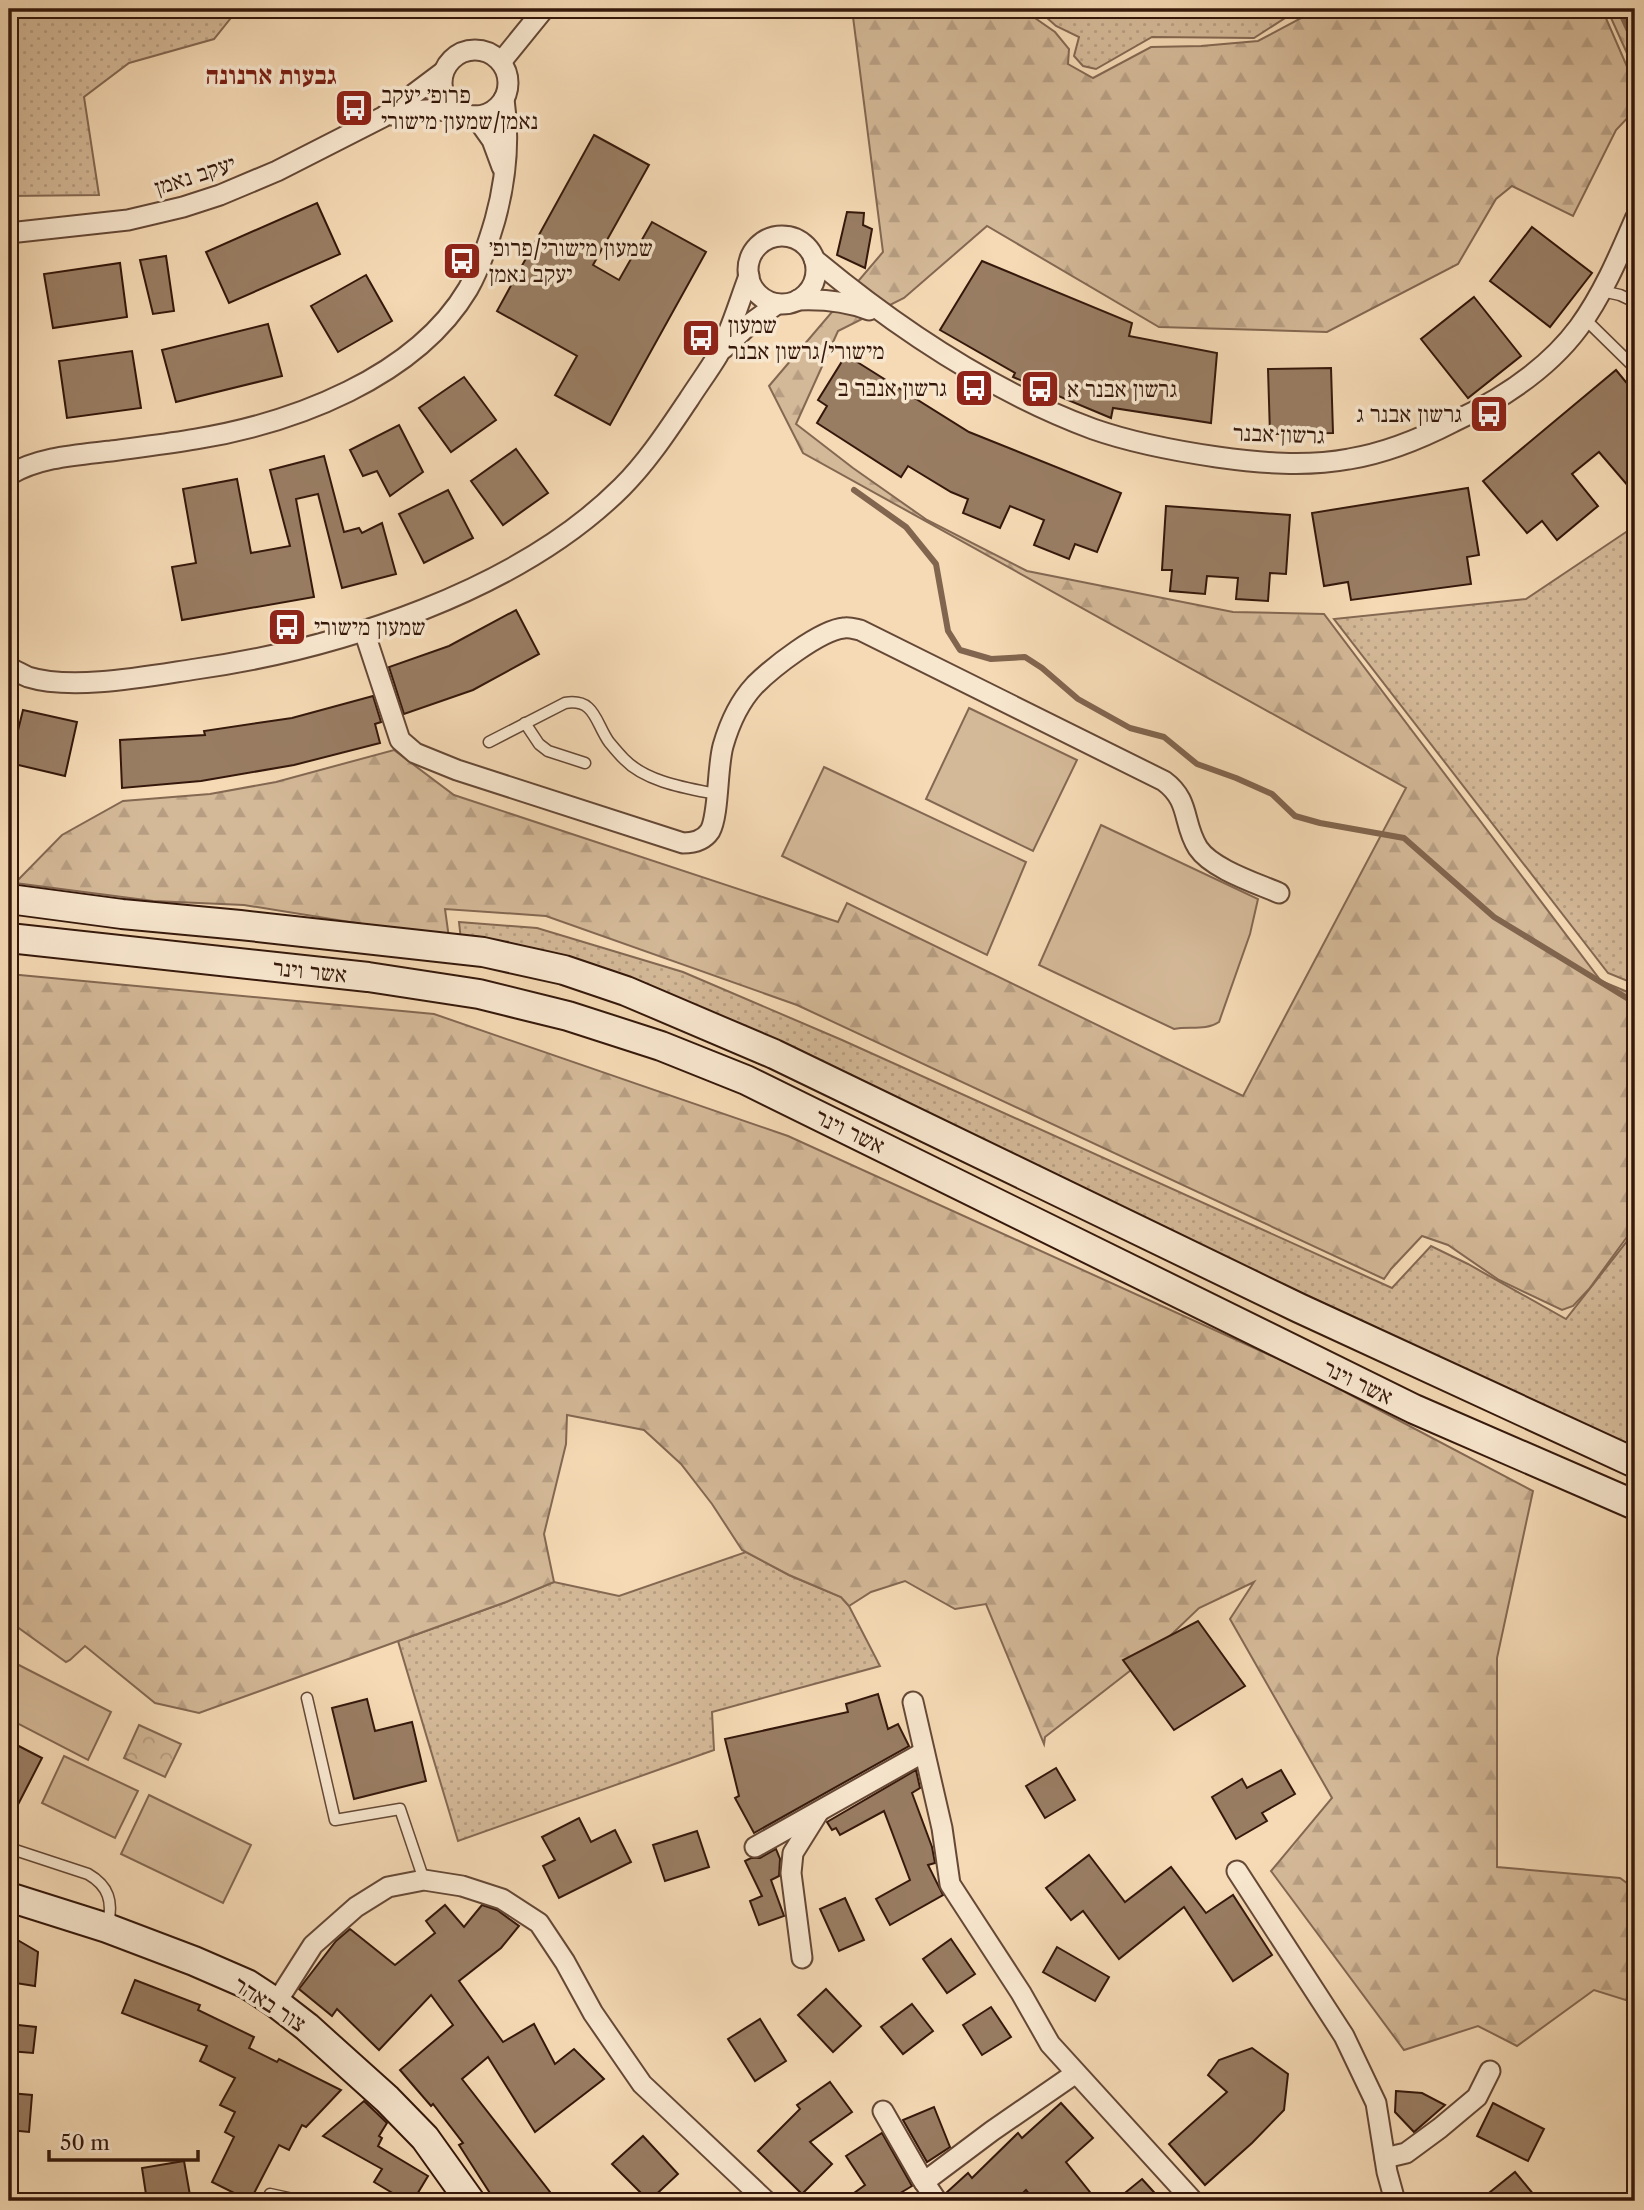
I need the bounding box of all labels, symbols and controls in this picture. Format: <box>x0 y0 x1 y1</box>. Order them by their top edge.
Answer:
district label: גבעות ארנונה <box>205 59 337 91</box>
place label: פרופ׳ יעקב נאמן/שמעון מישורי <box>381 81 538 135</box>
bus stop icon: פרופ׳ יעקב נאמן/שמעון מישורי <box>333 87 375 129</box>
street label: יעקב נאמן <box>151 149 239 201</box>
place label: שמעון מישורי/פרופ׳ יעקב נאמן <box>489 234 653 288</box>
bus stop icon: שמעון מישורי/פרופ׳ יעקב נאמן <box>441 240 483 282</box>
place label: שמעון מישורי/גרשון אבנר <box>728 311 885 365</box>
bus stop icon: שמעון מישורי/גרשון אבנר <box>680 317 722 359</box>
bus stop icon: גרשון אנבר ב <box>953 367 995 409</box>
bus stop icon: גרשון אבנר א <box>1019 368 1061 410</box>
place label: גרשון אנבר ב <box>837 374 947 402</box>
place label: גרשון אבנר א <box>1067 375 1177 403</box>
bus stop icon: גרשון אבנר ג <box>1468 393 1510 435</box>
place label: גרשון אבנר ג <box>1356 400 1462 428</box>
street label: גרשון אבנר <box>1233 418 1326 450</box>
bus stop icon: שמעון מישורי <box>266 606 308 648</box>
place label: שמעון מישורי <box>314 613 426 641</box>
street label: אשר וינר <box>272 953 348 989</box>
street label: אשר וינר <box>811 1102 889 1160</box>
street label: אשר וינר <box>1319 1353 1397 1411</box>
street label: צור באהר <box>229 1970 311 2038</box>
scale bar <box>49 2119 198 2163</box>
text: 50 m <box>60 2130 110 2155</box>

